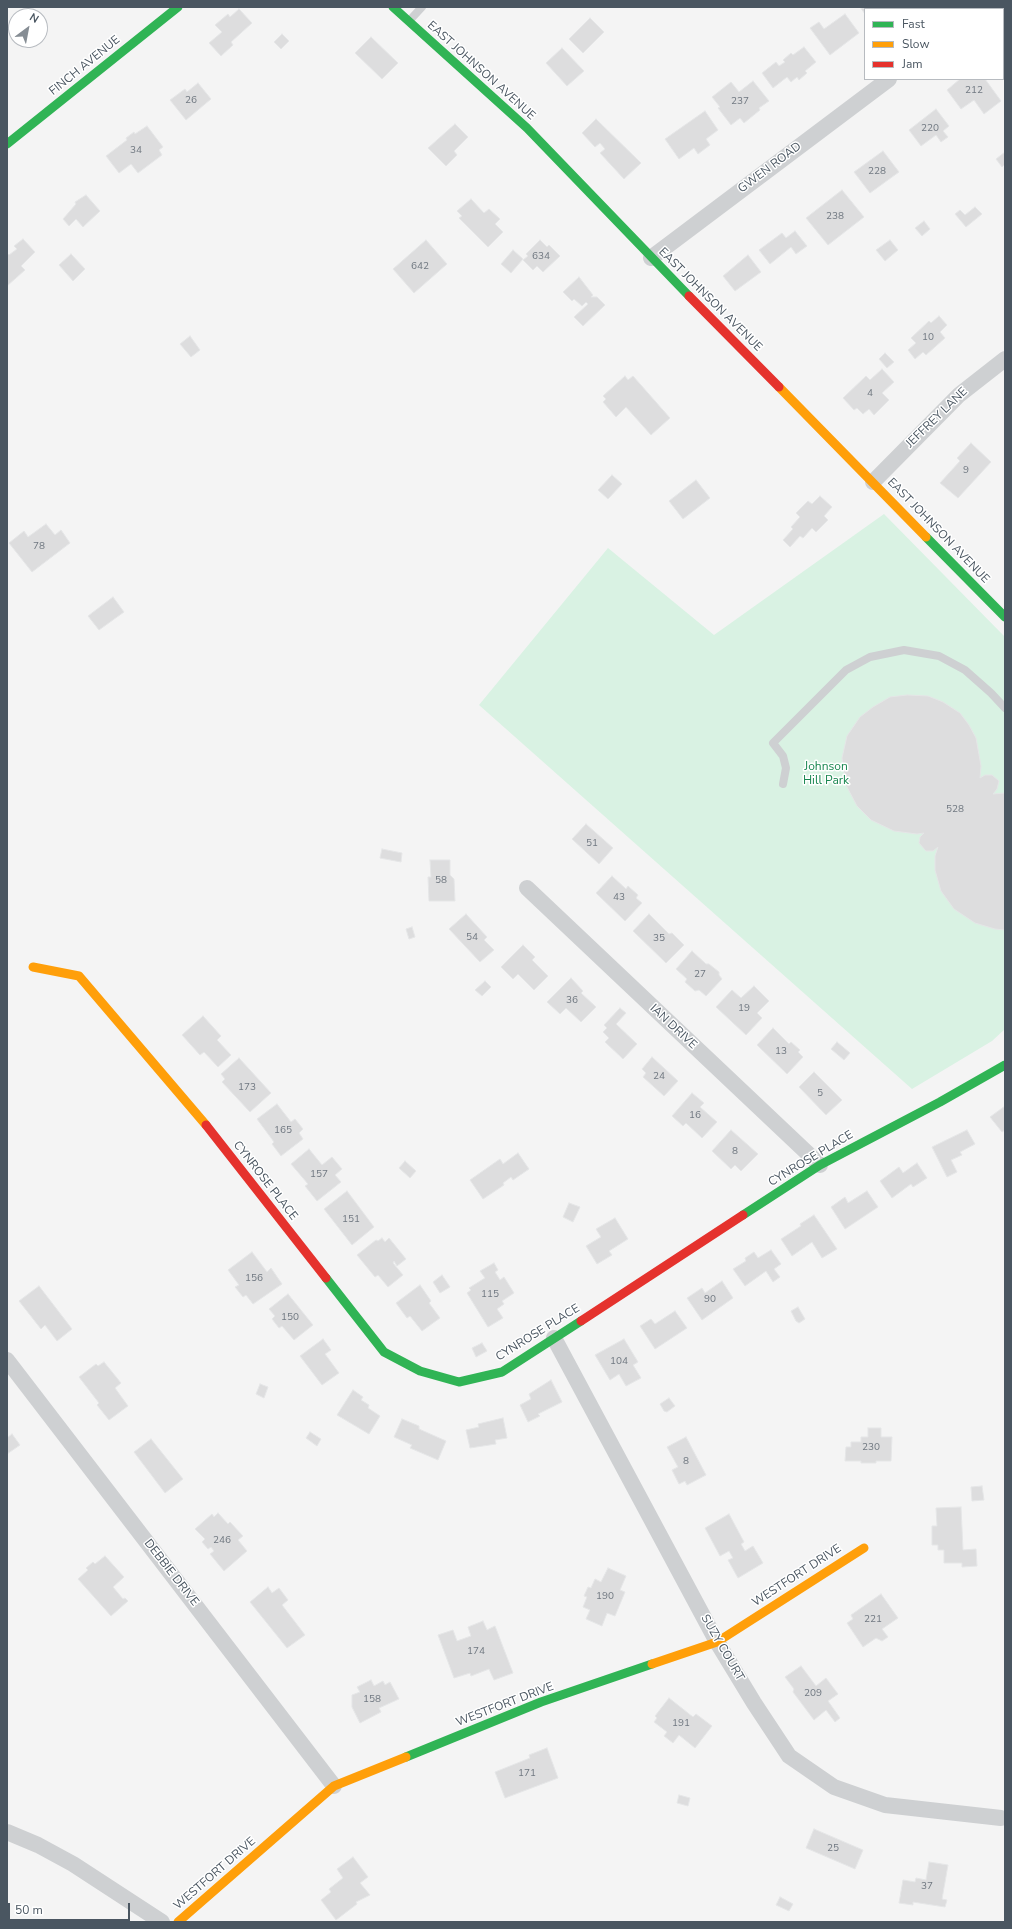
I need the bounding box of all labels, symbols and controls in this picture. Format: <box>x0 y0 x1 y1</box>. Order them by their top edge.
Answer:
north arrow <box>8 8 48 48</box>
legend <box>864 8 1004 80</box>
text: N <box>27 10 42 27</box>
text: Fast <box>902 16 925 32</box>
street label: EAST JOHNSON AVENUE <box>424 19 538 123</box>
street label: FINCH AVENUE <box>47 33 123 99</box>
text: Slow <box>902 36 930 52</box>
text: Jam <box>902 56 923 72</box>
house number: 212 <box>965 85 983 97</box>
house number: 26 <box>185 95 197 107</box>
house number: 237 <box>731 96 749 108</box>
house number: 220 <box>921 123 939 135</box>
street label: GWEN ROAD <box>736 140 804 196</box>
house number: 34 <box>130 145 142 157</box>
house number: 228 <box>868 166 886 178</box>
house number: 238 <box>826 211 844 223</box>
street label: EAST JOHNSON AVENUE <box>655 245 765 355</box>
house number: 634 <box>532 251 550 263</box>
house number: 642 <box>411 261 429 273</box>
house number: 10 <box>922 332 934 344</box>
street label: JEFFREY LANE <box>903 385 971 451</box>
house number: 4 <box>867 388 873 400</box>
house number: 9 <box>963 465 969 477</box>
street label: EAST JOHNSON AVENUE <box>884 475 992 587</box>
house number: 78 <box>33 541 45 553</box>
park label: Johnson Hill Park <box>803 760 849 788</box>
house number: 528 <box>946 804 964 816</box>
house number: 51 <box>586 838 598 850</box>
house number: 58 <box>435 875 447 887</box>
house number: 43 <box>613 892 625 904</box>
house number: 54 <box>466 932 478 944</box>
house number: 35 <box>653 933 665 945</box>
house number: 27 <box>694 969 706 981</box>
house number: 36 <box>566 995 578 1007</box>
street label: IAN DRIVE <box>646 1002 700 1052</box>
house number: 19 <box>738 1003 750 1015</box>
house number: 13 <box>775 1046 787 1058</box>
house number: 24 <box>653 1071 665 1083</box>
house number: 173 <box>238 1082 256 1094</box>
house number: 5 <box>817 1088 823 1100</box>
house number: 16 <box>689 1110 701 1122</box>
house number: 165 <box>274 1125 292 1137</box>
street label: CYNROSE PLACE <box>766 1128 856 1190</box>
street label: CYNROSE PLACE <box>230 1139 300 1223</box>
house number: 8 <box>732 1146 738 1158</box>
house number: 157 <box>310 1169 328 1181</box>
house number: 151 <box>342 1214 360 1226</box>
house number: 156 <box>245 1273 263 1285</box>
house number: 115 <box>481 1289 499 1301</box>
house number: 90 <box>704 1294 716 1306</box>
street label: CYNROSE PLACE <box>493 1301 583 1365</box>
house number: 150 <box>281 1312 299 1324</box>
house number: 104 <box>610 1356 628 1368</box>
house number: 230 <box>862 1442 880 1454</box>
house number: 8 <box>683 1456 689 1468</box>
house number: 246 <box>213 1535 231 1547</box>
street label: DEBBIE DRIVE <box>141 1537 201 1609</box>
street label: WESTFORT DRIVE <box>750 1542 844 1610</box>
house number: 190 <box>596 1591 614 1603</box>
street label: SUZY COURT <box>697 1612 747 1684</box>
house number: 221 <box>864 1614 882 1626</box>
house number: 174 <box>467 1646 485 1658</box>
street label: WESTFORT DRIVE <box>454 1680 556 1730</box>
house number: 209 <box>804 1688 822 1700</box>
house number: 158 <box>363 1694 381 1706</box>
house number: 191 <box>672 1718 690 1730</box>
house number: 171 <box>518 1768 536 1780</box>
street label: WESTFORT DRIVE <box>171 1835 259 1913</box>
house number: 25 <box>827 1843 839 1855</box>
house number: 37 <box>921 1881 933 1893</box>
scale bar <box>10 1895 132 1921</box>
text: 50 m <box>15 1902 43 1918</box>

